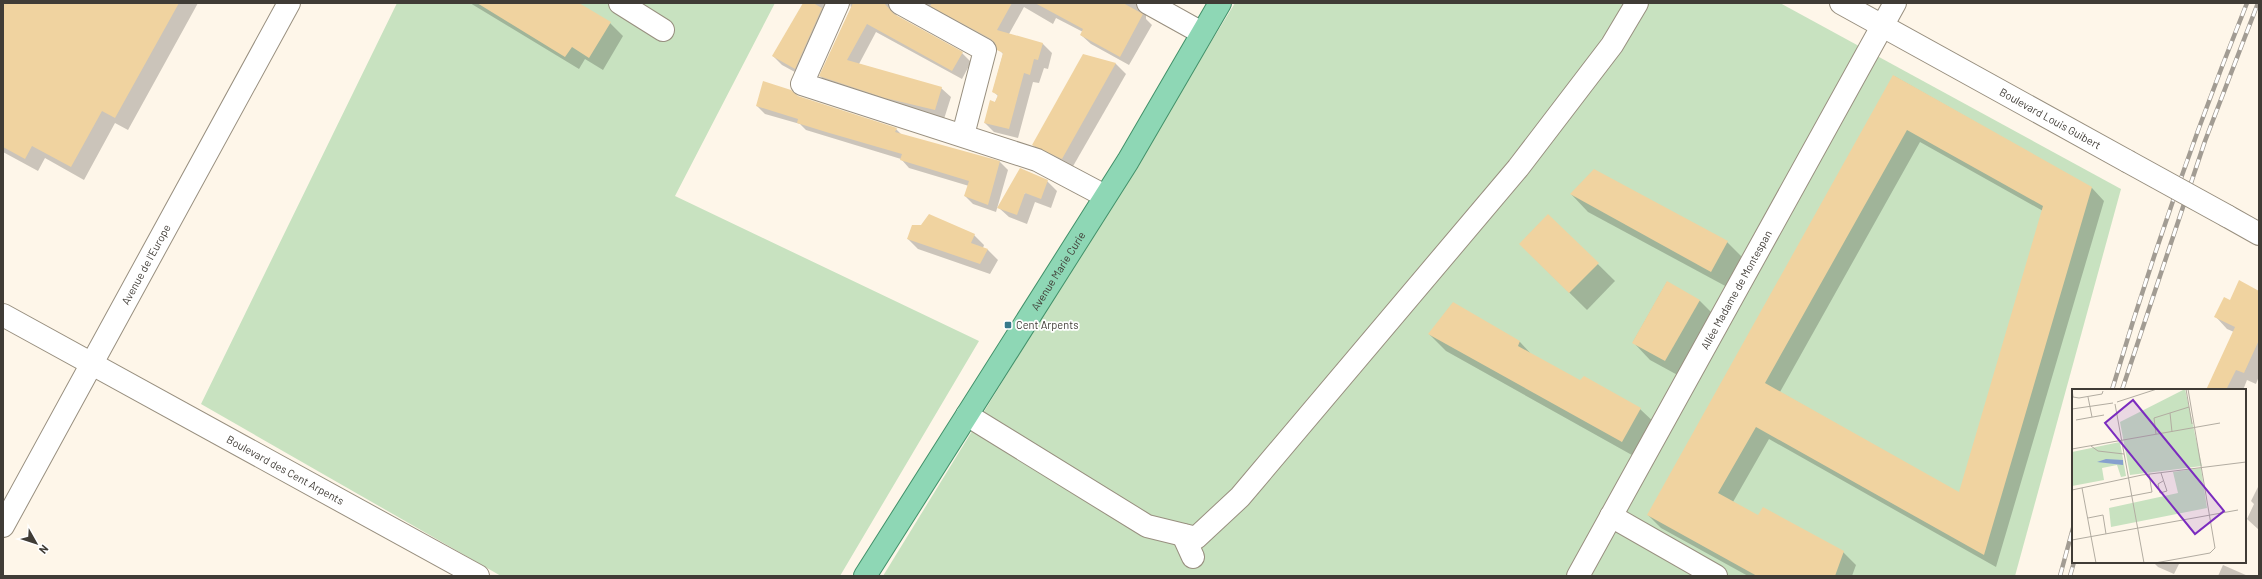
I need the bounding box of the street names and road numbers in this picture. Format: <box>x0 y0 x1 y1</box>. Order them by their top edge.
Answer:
street label: Boulevard Louis Guibert <box>1997 85 2103 151</box>
street label: Avenue de l'Europe <box>118 222 173 307</box>
street label: Allée Madame de Montespan <box>1698 228 1774 352</box>
street label: Avenue Marie Curie <box>1028 229 1088 313</box>
street label: Boulevard des Cent Arpents <box>225 432 346 507</box>

